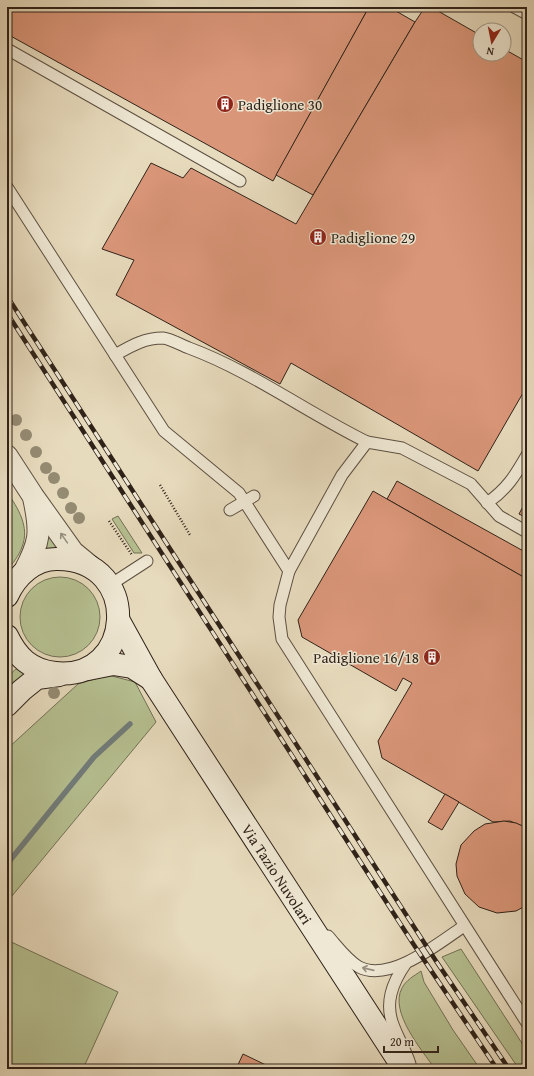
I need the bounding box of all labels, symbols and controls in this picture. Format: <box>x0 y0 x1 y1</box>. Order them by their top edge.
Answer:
north arrow <box>472 22 512 62</box>
text: N <box>485 43 495 60</box>
building icon: Padiglione 30 <box>215 94 235 114</box>
place label: Padiglione 30 <box>238 94 322 115</box>
building icon: Padiglione 29 <box>308 227 328 247</box>
place label: Padiglione 29 <box>331 227 415 248</box>
one-way arrow <box>60 533 68 544</box>
place label: Padiglione 16/18 <box>313 647 419 668</box>
building icon: Padiglione 16/18 <box>422 647 442 667</box>
street label: Via Tazio Nuvolari <box>237 820 317 928</box>
one-way arrow <box>362 965 375 973</box>
scale bar <box>384 1028 438 1054</box>
text: 20 m <box>390 1033 414 1050</box>

